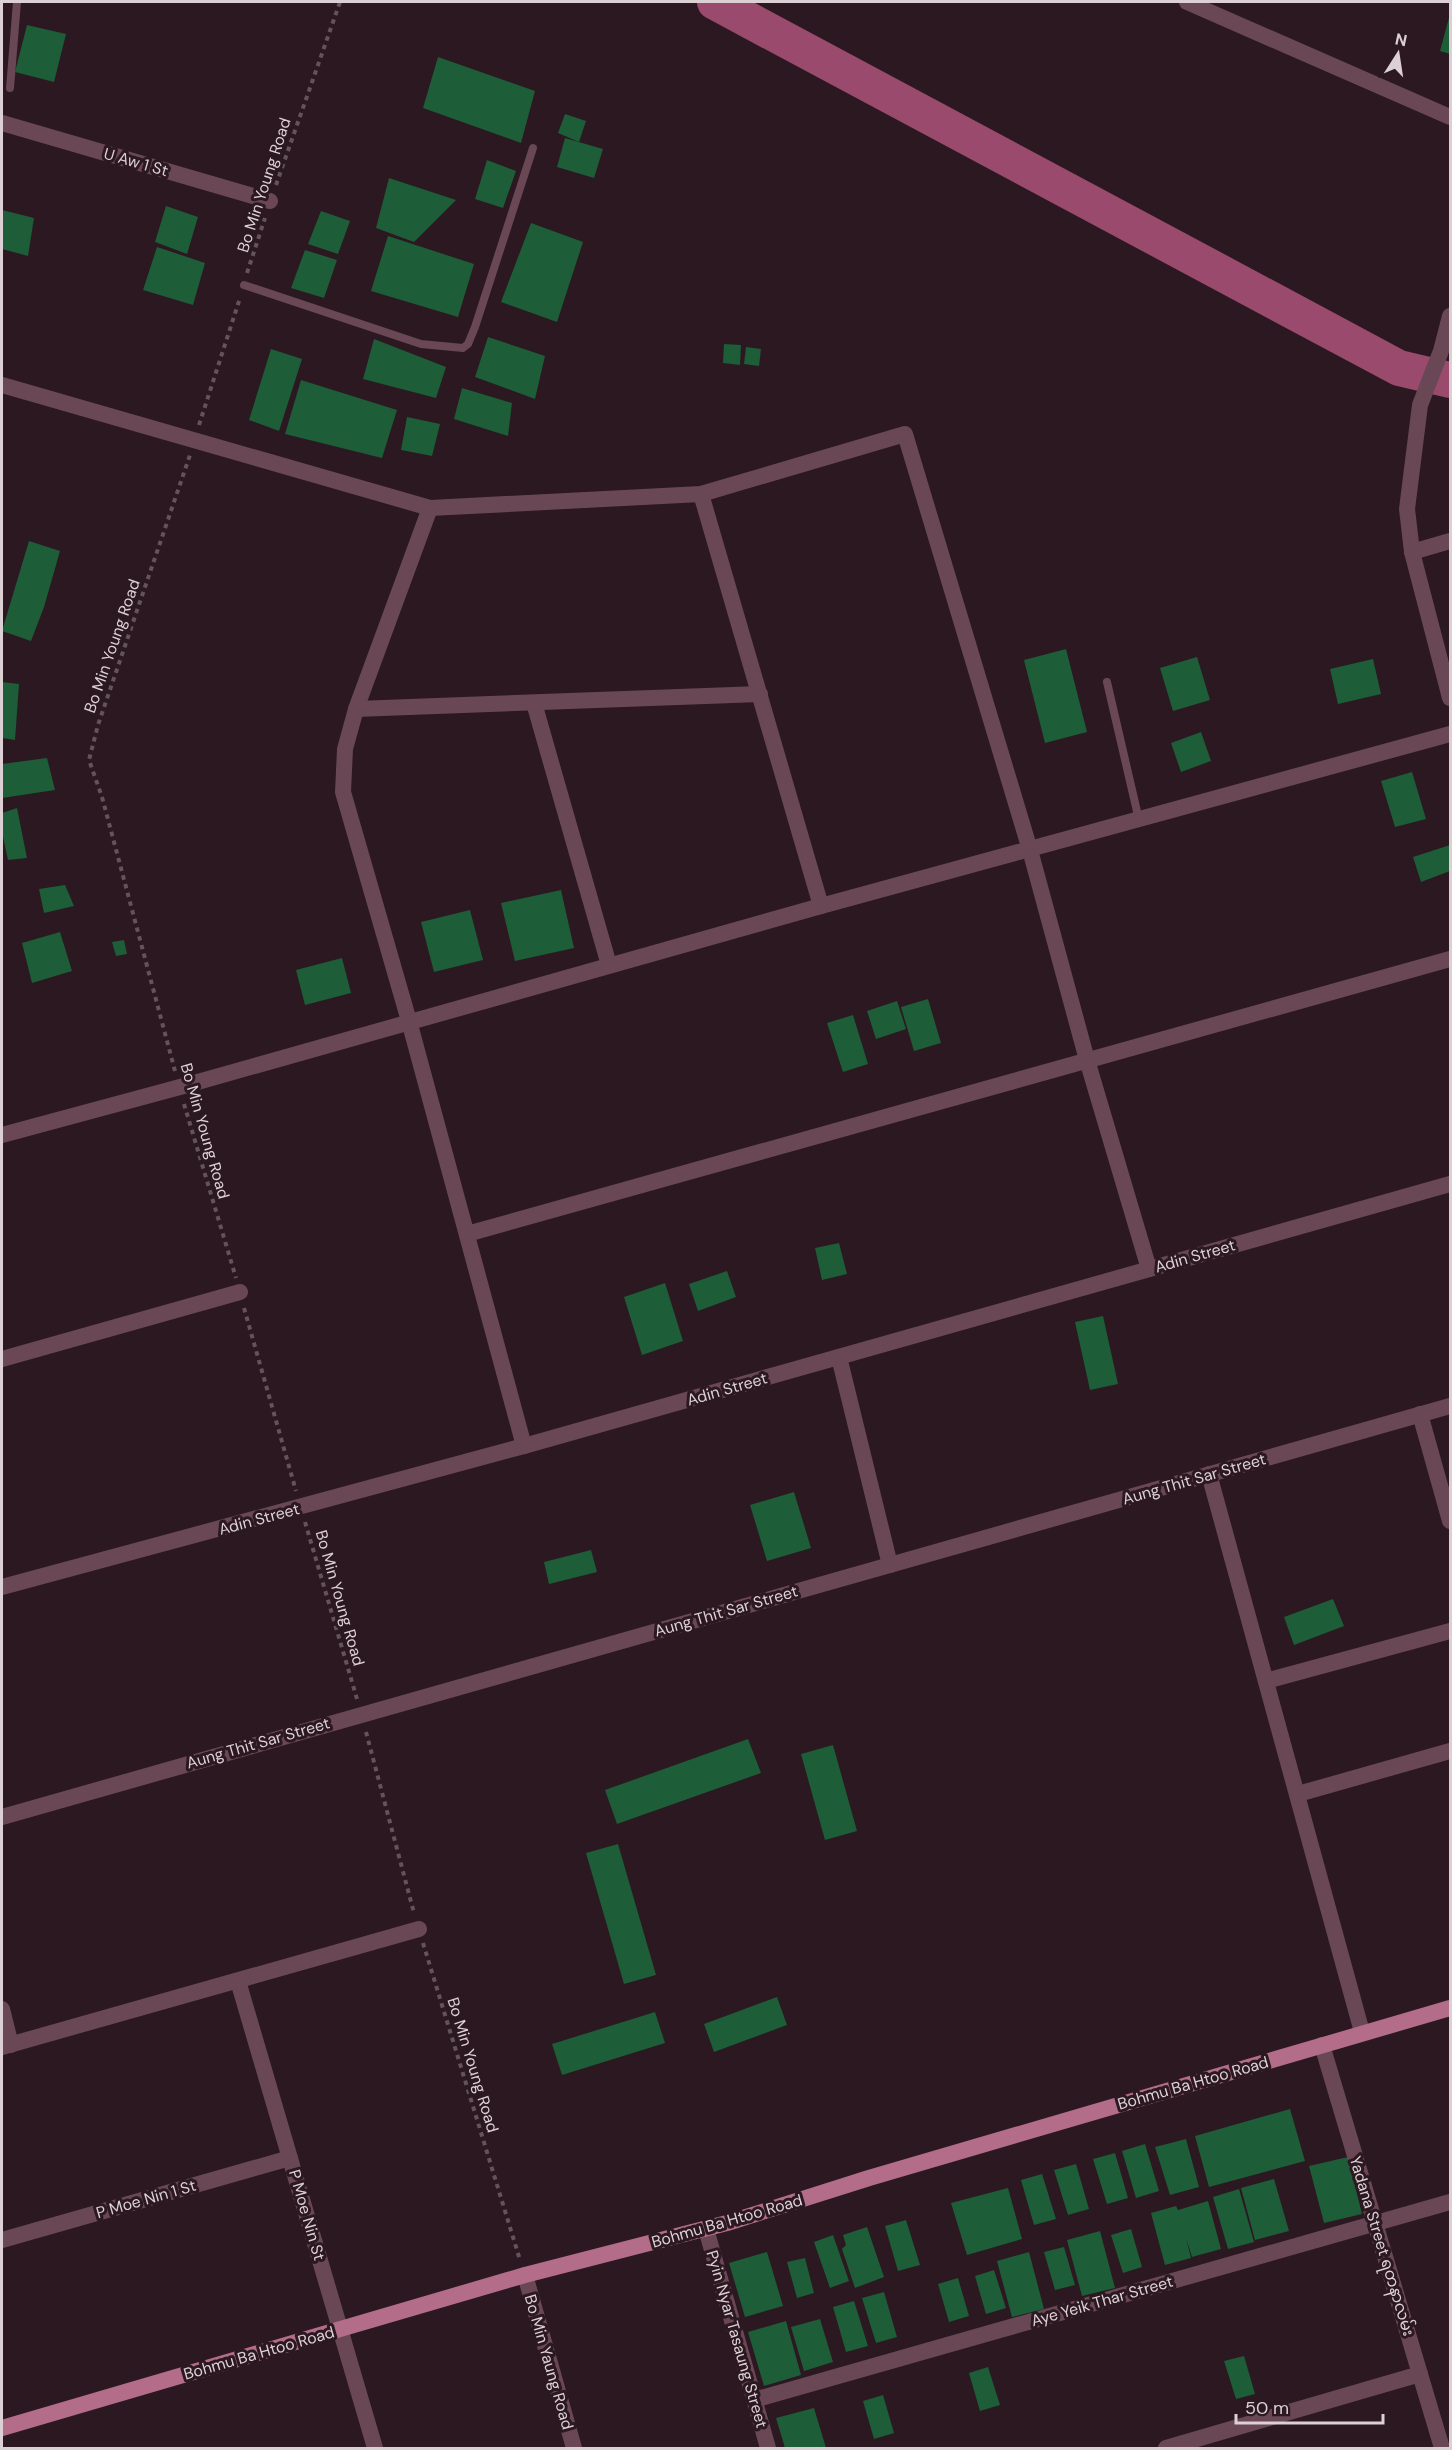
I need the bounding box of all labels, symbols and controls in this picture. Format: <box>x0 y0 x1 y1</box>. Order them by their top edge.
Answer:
north arrow <box>1368 24 1428 84</box>
text: N <box>1393 28 1409 51</box>
street label: Bo Min Young Road <box>232 115 296 255</box>
street label: U Aw 1 St <box>101 143 171 181</box>
street label: Bo Min Young Road <box>79 576 145 716</box>
street label: Bo Min Young Road <box>176 1061 234 1201</box>
street label: Adin Street <box>1152 1234 1238 1278</box>
street label: Adin Street <box>684 1367 770 1411</box>
street label: Aung Thit Sar Street <box>1120 1449 1268 1509</box>
street label: Adin Street <box>216 1498 302 1540</box>
street label: Bo Min Young Road <box>311 1528 369 1668</box>
street label: Aung Thit Sar Street <box>652 1581 800 1641</box>
street label: Aung Thit Sar Street <box>184 1713 332 1773</box>
street label: Bo Min Young Road <box>442 1995 504 2135</box>
street label: Bohmu Ba Htoo Road <box>1115 2051 1271 2115</box>
street label: Yadana Street ရတနာလမ်း <box>1342 2153 1420 2339</box>
street label: P Moe Nin St <box>284 2167 330 2263</box>
street label: P Moe Nin 1 St <box>94 2175 198 2223</box>
street label: Bohmu Ba Htoo Road <box>649 2189 805 2253</box>
street label: Pyin Nyar Tasaung Street <box>702 2248 772 2430</box>
street label: Aye Yeik Thar Street <box>1029 2271 1175 2331</box>
street label: Bo Min Yaung Road <box>520 2292 578 2432</box>
street label: Bohmu Ba Htoo Road <box>181 2321 337 2385</box>
scale bar <box>1236 2387 1383 2425</box>
text: 50 m <box>1245 2396 1289 2420</box>

